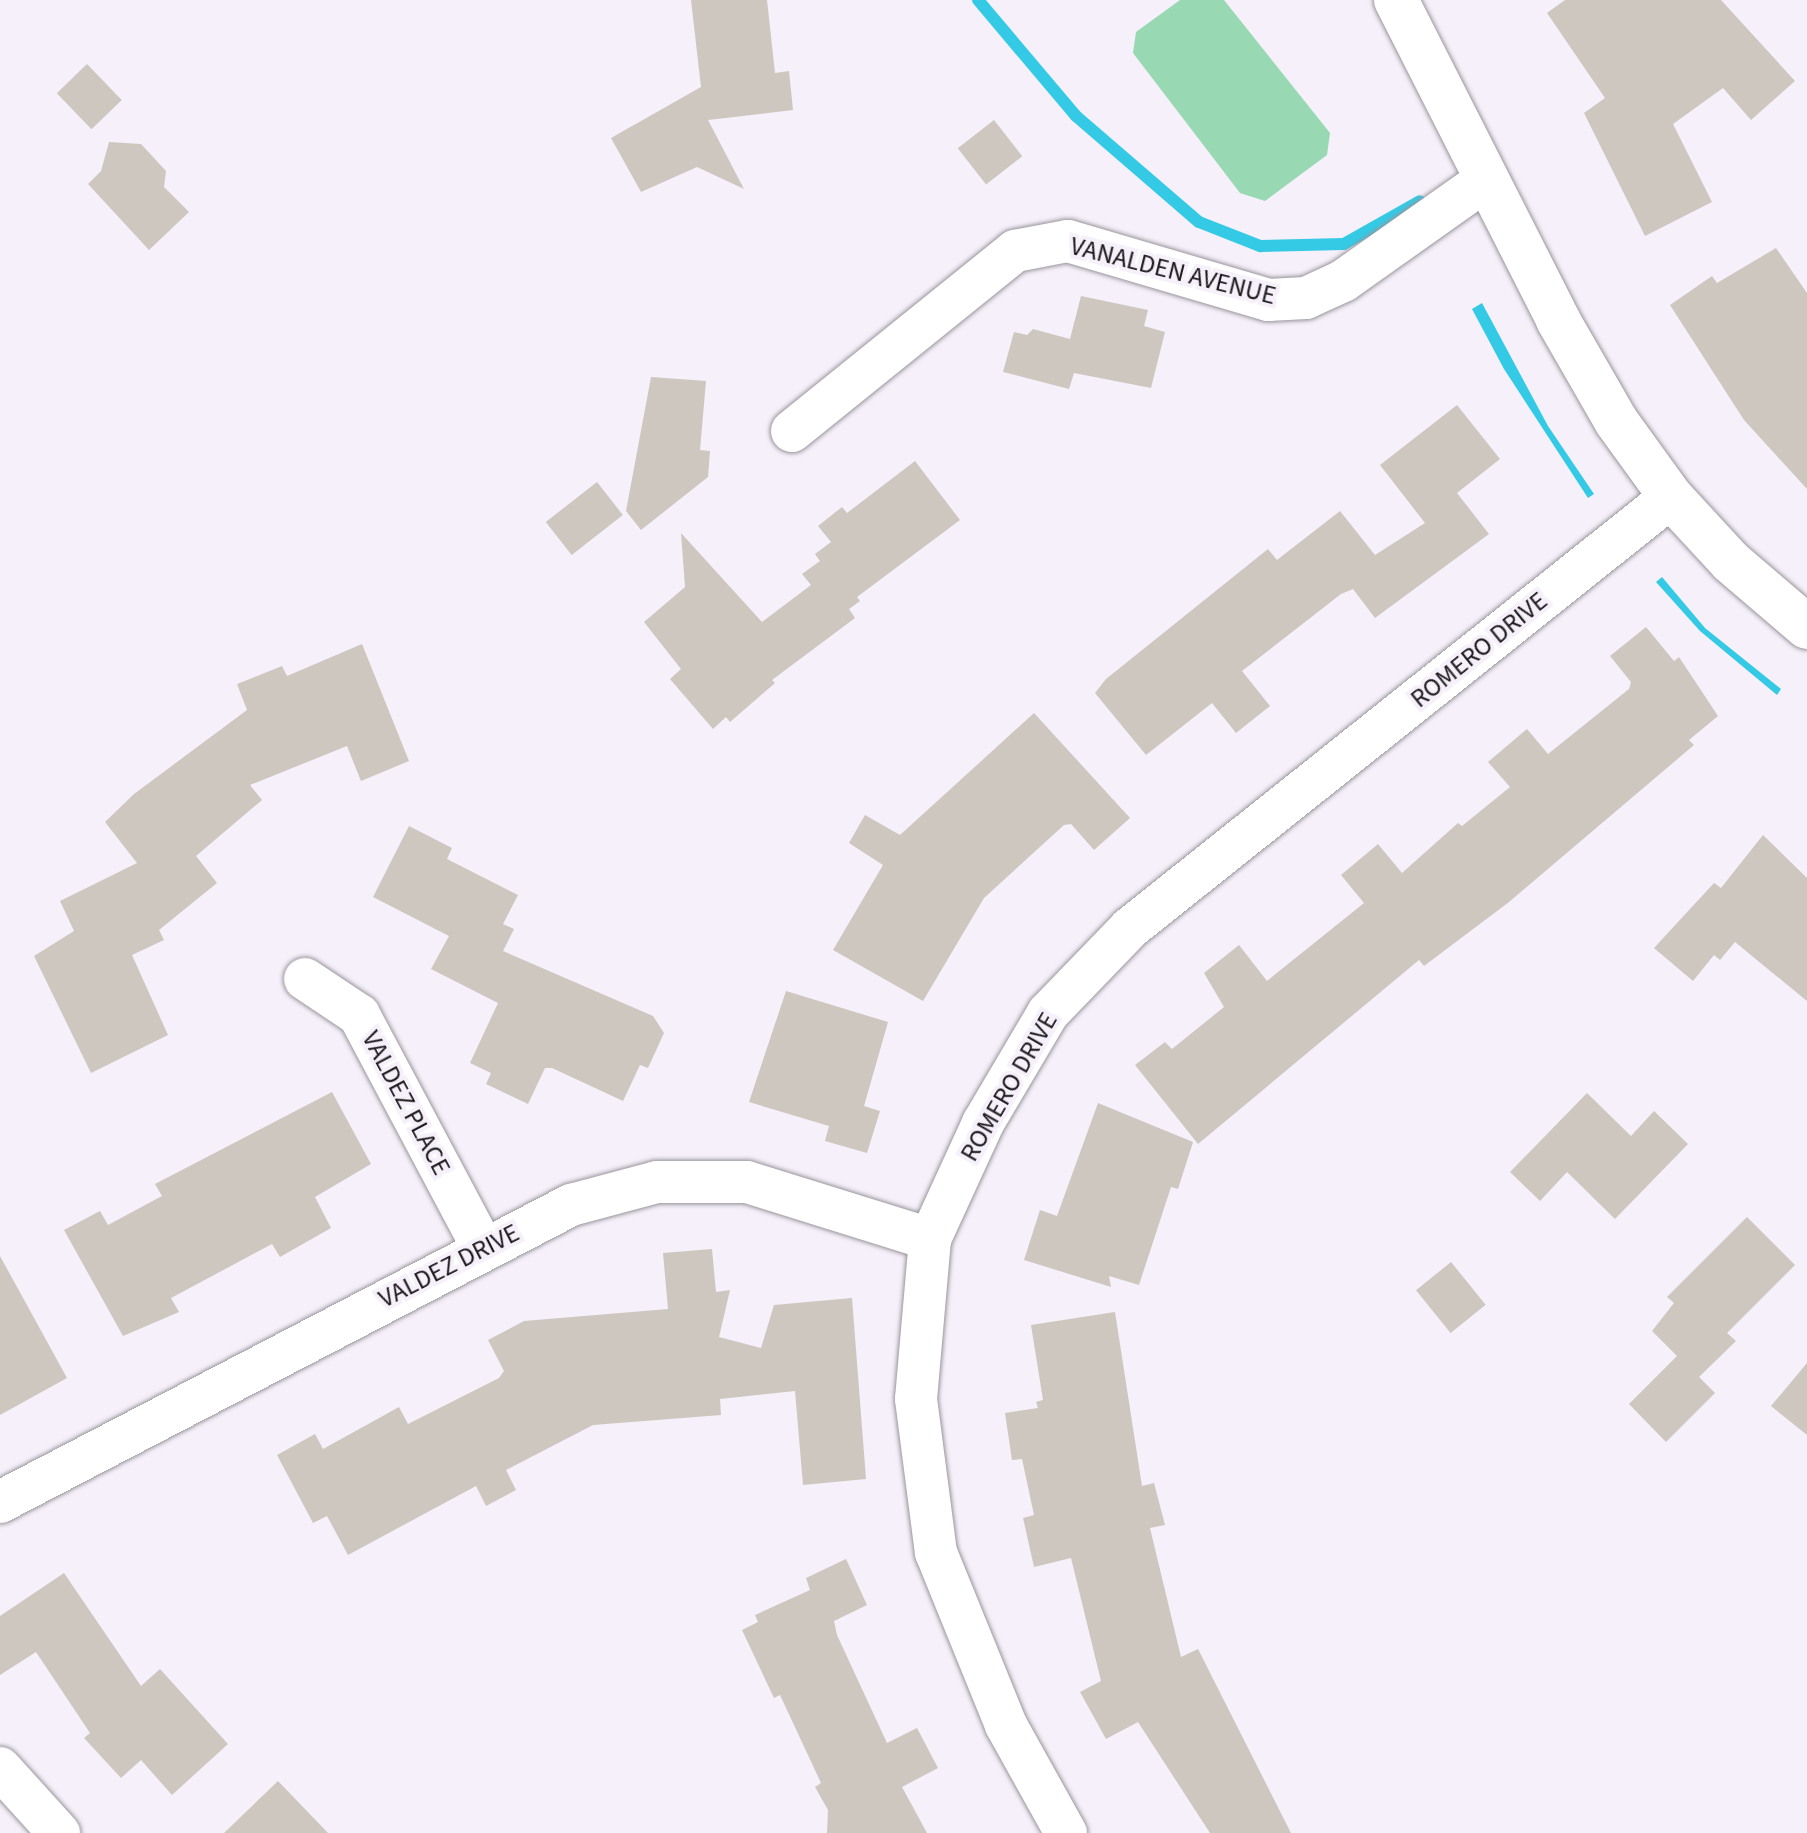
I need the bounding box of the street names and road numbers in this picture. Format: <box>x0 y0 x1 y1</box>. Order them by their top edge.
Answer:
street label: VANALDEN AVENUE <box>1067 230 1279 312</box>
street label: ROMERO DRIVE <box>1404 585 1554 715</box>
street label: ROMERO DRIVE <box>954 1007 1064 1167</box>
street label: VALDEZ PLACE <box>355 1026 457 1180</box>
street label: VALDEZ DRIVE <box>374 1217 524 1315</box>

